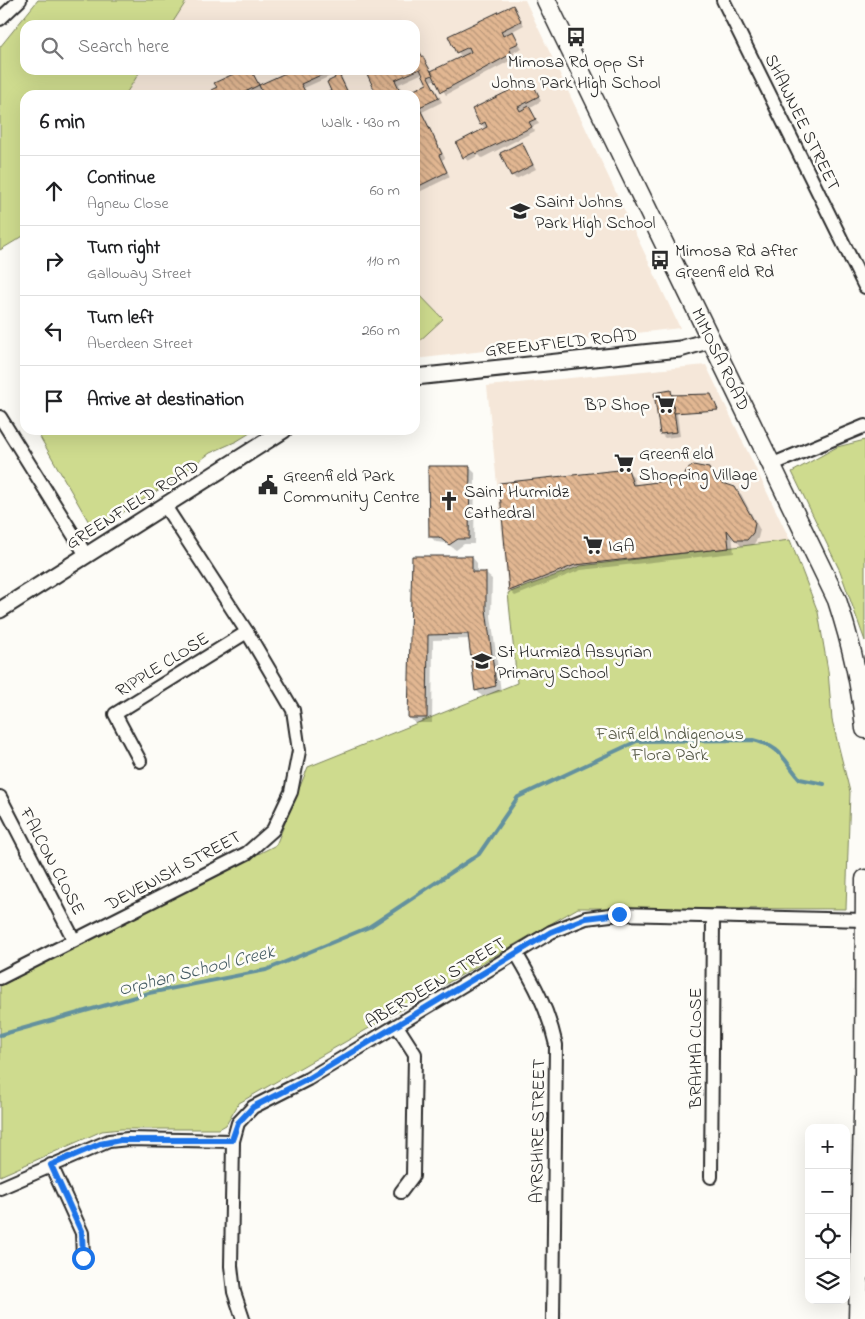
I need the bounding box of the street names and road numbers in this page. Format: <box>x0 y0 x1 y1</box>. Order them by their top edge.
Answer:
street label: SHAWNEE STREET <box>757 50 846 196</box>
street label: MIMOSA ROAD <box>683 304 755 416</box>
street label: GREENFIELD ROAD <box>484 323 638 365</box>
street label: GREENFIELD ROAD <box>61 454 205 557</box>
street label: RIPPLE CLOSE <box>111 627 215 705</box>
street label: FALCON CLOSE <box>12 803 90 920</box>
street label: DEVENISH STREET <box>101 825 246 919</box>
street label: ABERDEEN STREET <box>361 931 511 1036</box>
street label: BRAHMA CLOSE <box>684 987 710 1109</box>
street label: AYRSHIRE STREET <box>525 1058 553 1204</box>

